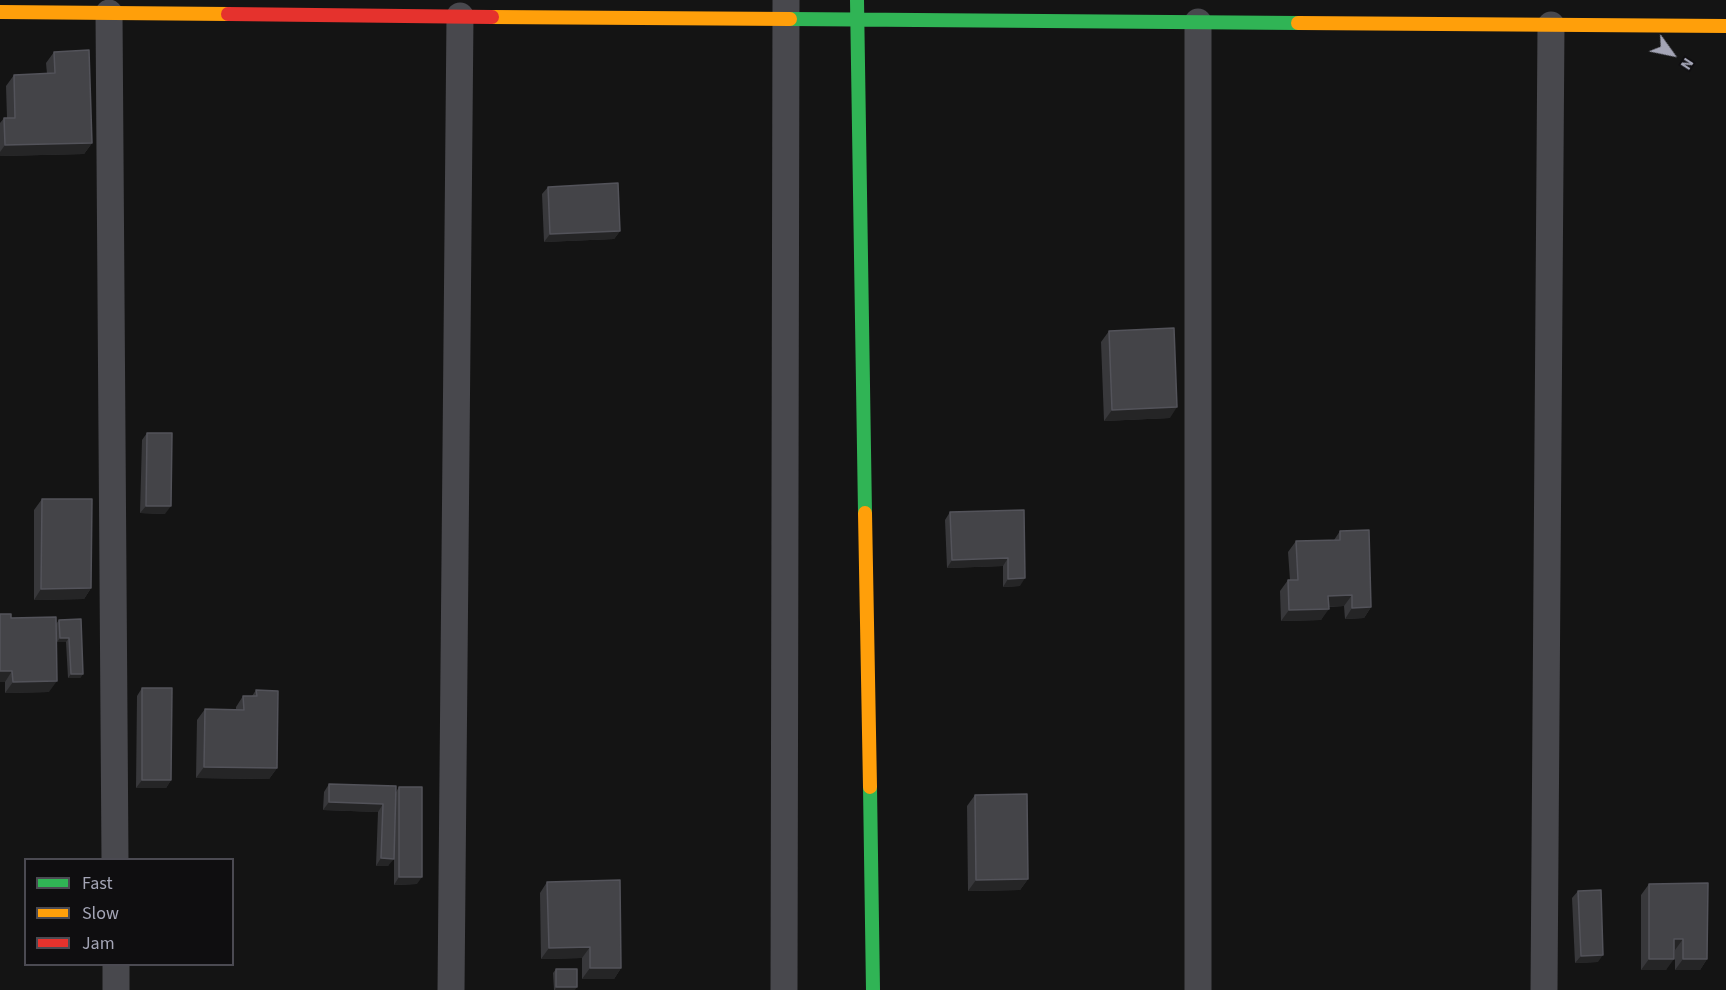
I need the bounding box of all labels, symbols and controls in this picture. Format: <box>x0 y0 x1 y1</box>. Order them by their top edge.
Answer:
north arrow <box>1642 24 1702 84</box>
text: N <box>1675 53 1699 74</box>
legend <box>24 858 234 966</box>
text: Fast <box>82 871 113 896</box>
text: Slow <box>82 901 119 926</box>
text: Jam <box>82 931 115 956</box>

